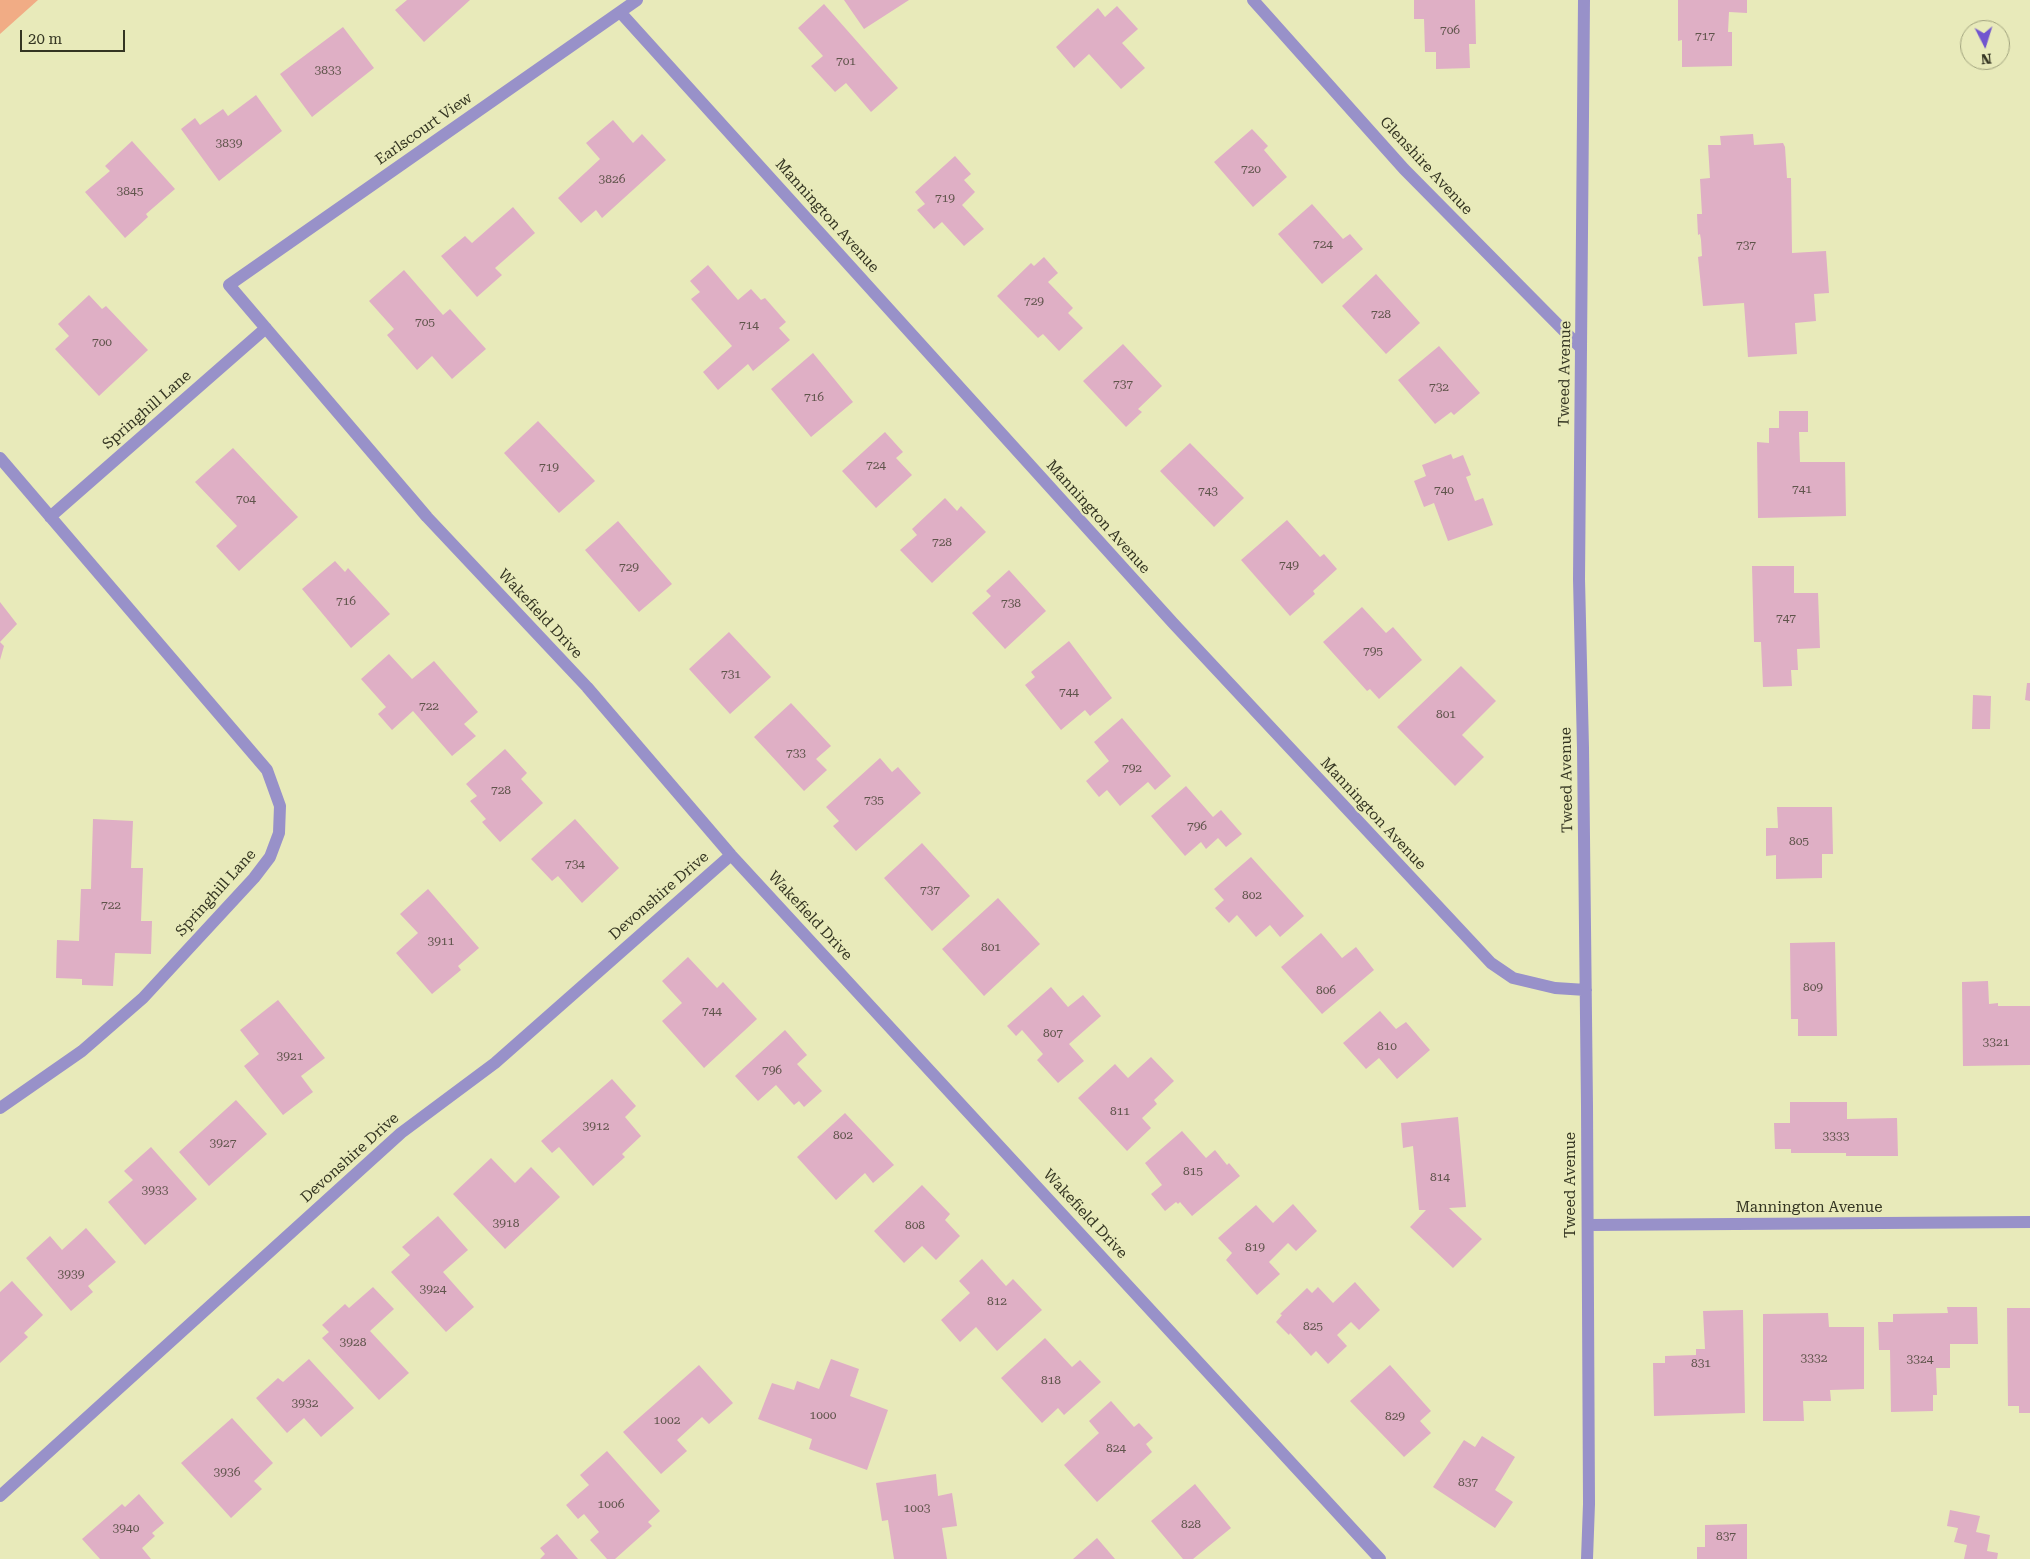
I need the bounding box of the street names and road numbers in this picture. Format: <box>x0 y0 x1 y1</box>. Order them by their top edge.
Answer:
street label: Earlscourt View <box>372 89 476 169</box>
street label: Glenshire Avenue <box>1376 113 1476 219</box>
street label: Mannington Avenue <box>771 155 883 277</box>
street label: Tweed Avenue <box>1555 321 1575 427</box>
street label: Springhill Lane <box>99 367 195 453</box>
street label: Mannington Avenue <box>1042 456 1154 578</box>
street label: Wakefield Drive <box>494 566 586 662</box>
street label: Tweed Avenue <box>1557 727 1577 833</box>
street label: Mannington Avenue <box>1316 754 1430 874</box>
street label: Springhill Lane <box>172 846 260 940</box>
street label: Devonshire Drive <box>606 848 712 944</box>
street label: Wakefield Drive <box>764 868 856 964</box>
street label: Devonshire Drive <box>297 1109 403 1207</box>
street label: Tweed Avenue <box>1562 1132 1580 1238</box>
street label: Wakefield Drive <box>1039 1166 1131 1262</box>
street label: Mannington Avenue <box>1736 1199 1882 1217</box>

